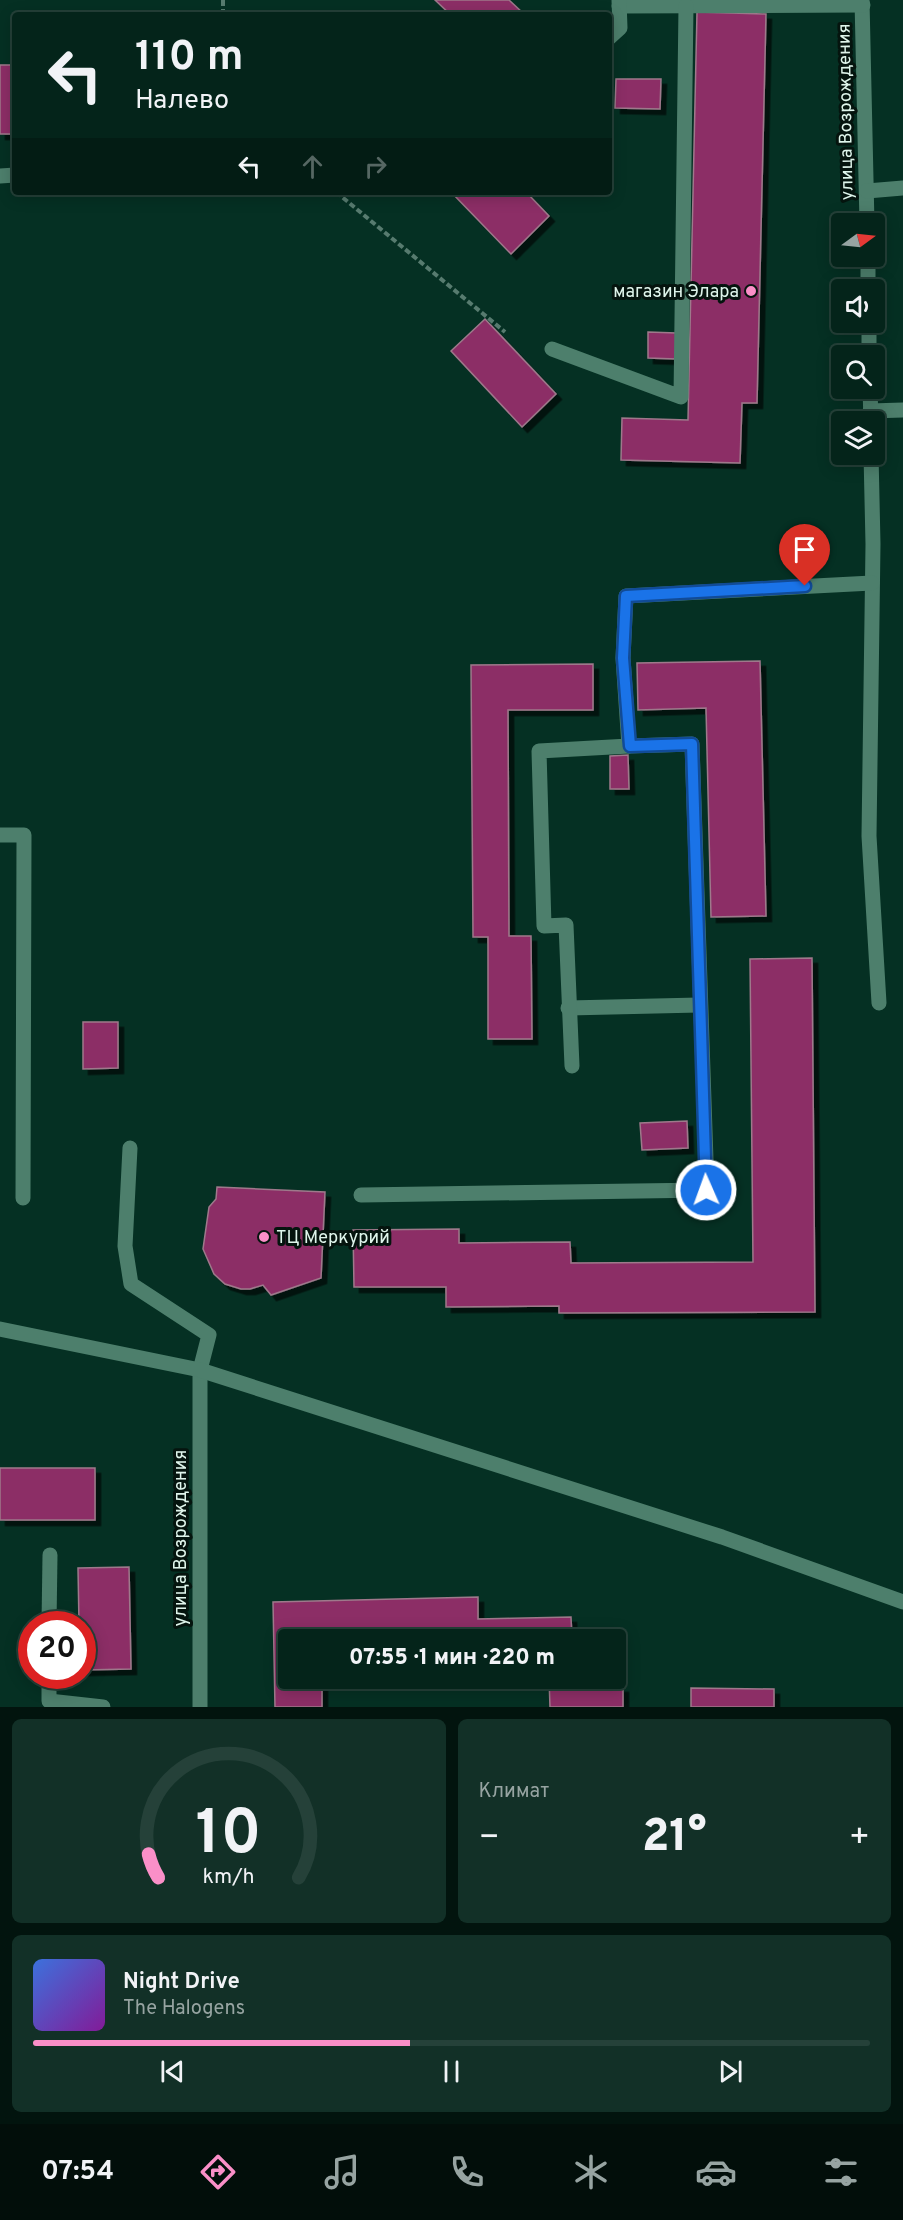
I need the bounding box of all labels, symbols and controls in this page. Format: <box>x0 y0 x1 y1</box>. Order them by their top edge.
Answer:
street label: улица Возрождения <box>833 23 860 201</box>
text: 110 m <box>135 32 244 85</box>
icon: left <box>36 36 114 114</box>
text: Налево <box>135 84 229 118</box>
icon: left <box>233 150 266 183</box>
icon: ahead <box>296 150 329 183</box>
icon: right <box>359 150 392 183</box>
north arrow <box>831 213 885 267</box>
map controls <box>831 213 885 465</box>
button: sound <box>831 279 885 333</box>
place label: магазин Элара <box>613 281 739 304</box>
marker: магазин Элара <box>744 284 758 298</box>
button: search <box>831 345 885 399</box>
button: layers <box>831 411 885 465</box>
pin <box>779 524 830 586</box>
icon: arrive <box>788 533 821 566</box>
position arrow <box>674 1158 738 1222</box>
place label: ТЦ Меркурий <box>276 1227 390 1250</box>
marker: ТЦ Меркурий <box>257 1230 271 1244</box>
street label: улица Возрождения <box>170 1450 193 1626</box>
speed limit sign: 20 <box>18 1611 96 1689</box>
text: 07:55 · 1 мин · 220 m <box>349 1645 555 1672</box>
text: Климат <box>479 1779 549 1805</box>
text: 10 <box>196 1797 262 1876</box>
text: 21° <box>642 1810 707 1867</box>
text: − <box>479 1818 500 1860</box>
text: + <box>849 1818 870 1860</box>
text: km/h <box>203 1864 255 1891</box>
text: Night Drive <box>123 1969 240 1996</box>
text: The Halogens <box>123 1996 245 2022</box>
icon: previous <box>156 2055 189 2088</box>
icon: pause <box>435 2055 468 2088</box>
icon: next <box>714 2055 747 2088</box>
icon: directions <box>197 2151 239 2193</box>
icon: music <box>321 2151 363 2193</box>
icon: phone <box>446 2151 488 2193</box>
icon: climate <box>570 2151 612 2193</box>
icon: car <box>695 2151 737 2193</box>
icon: filters <box>820 2151 862 2193</box>
text: 07:54 <box>41 2155 114 2189</box>

